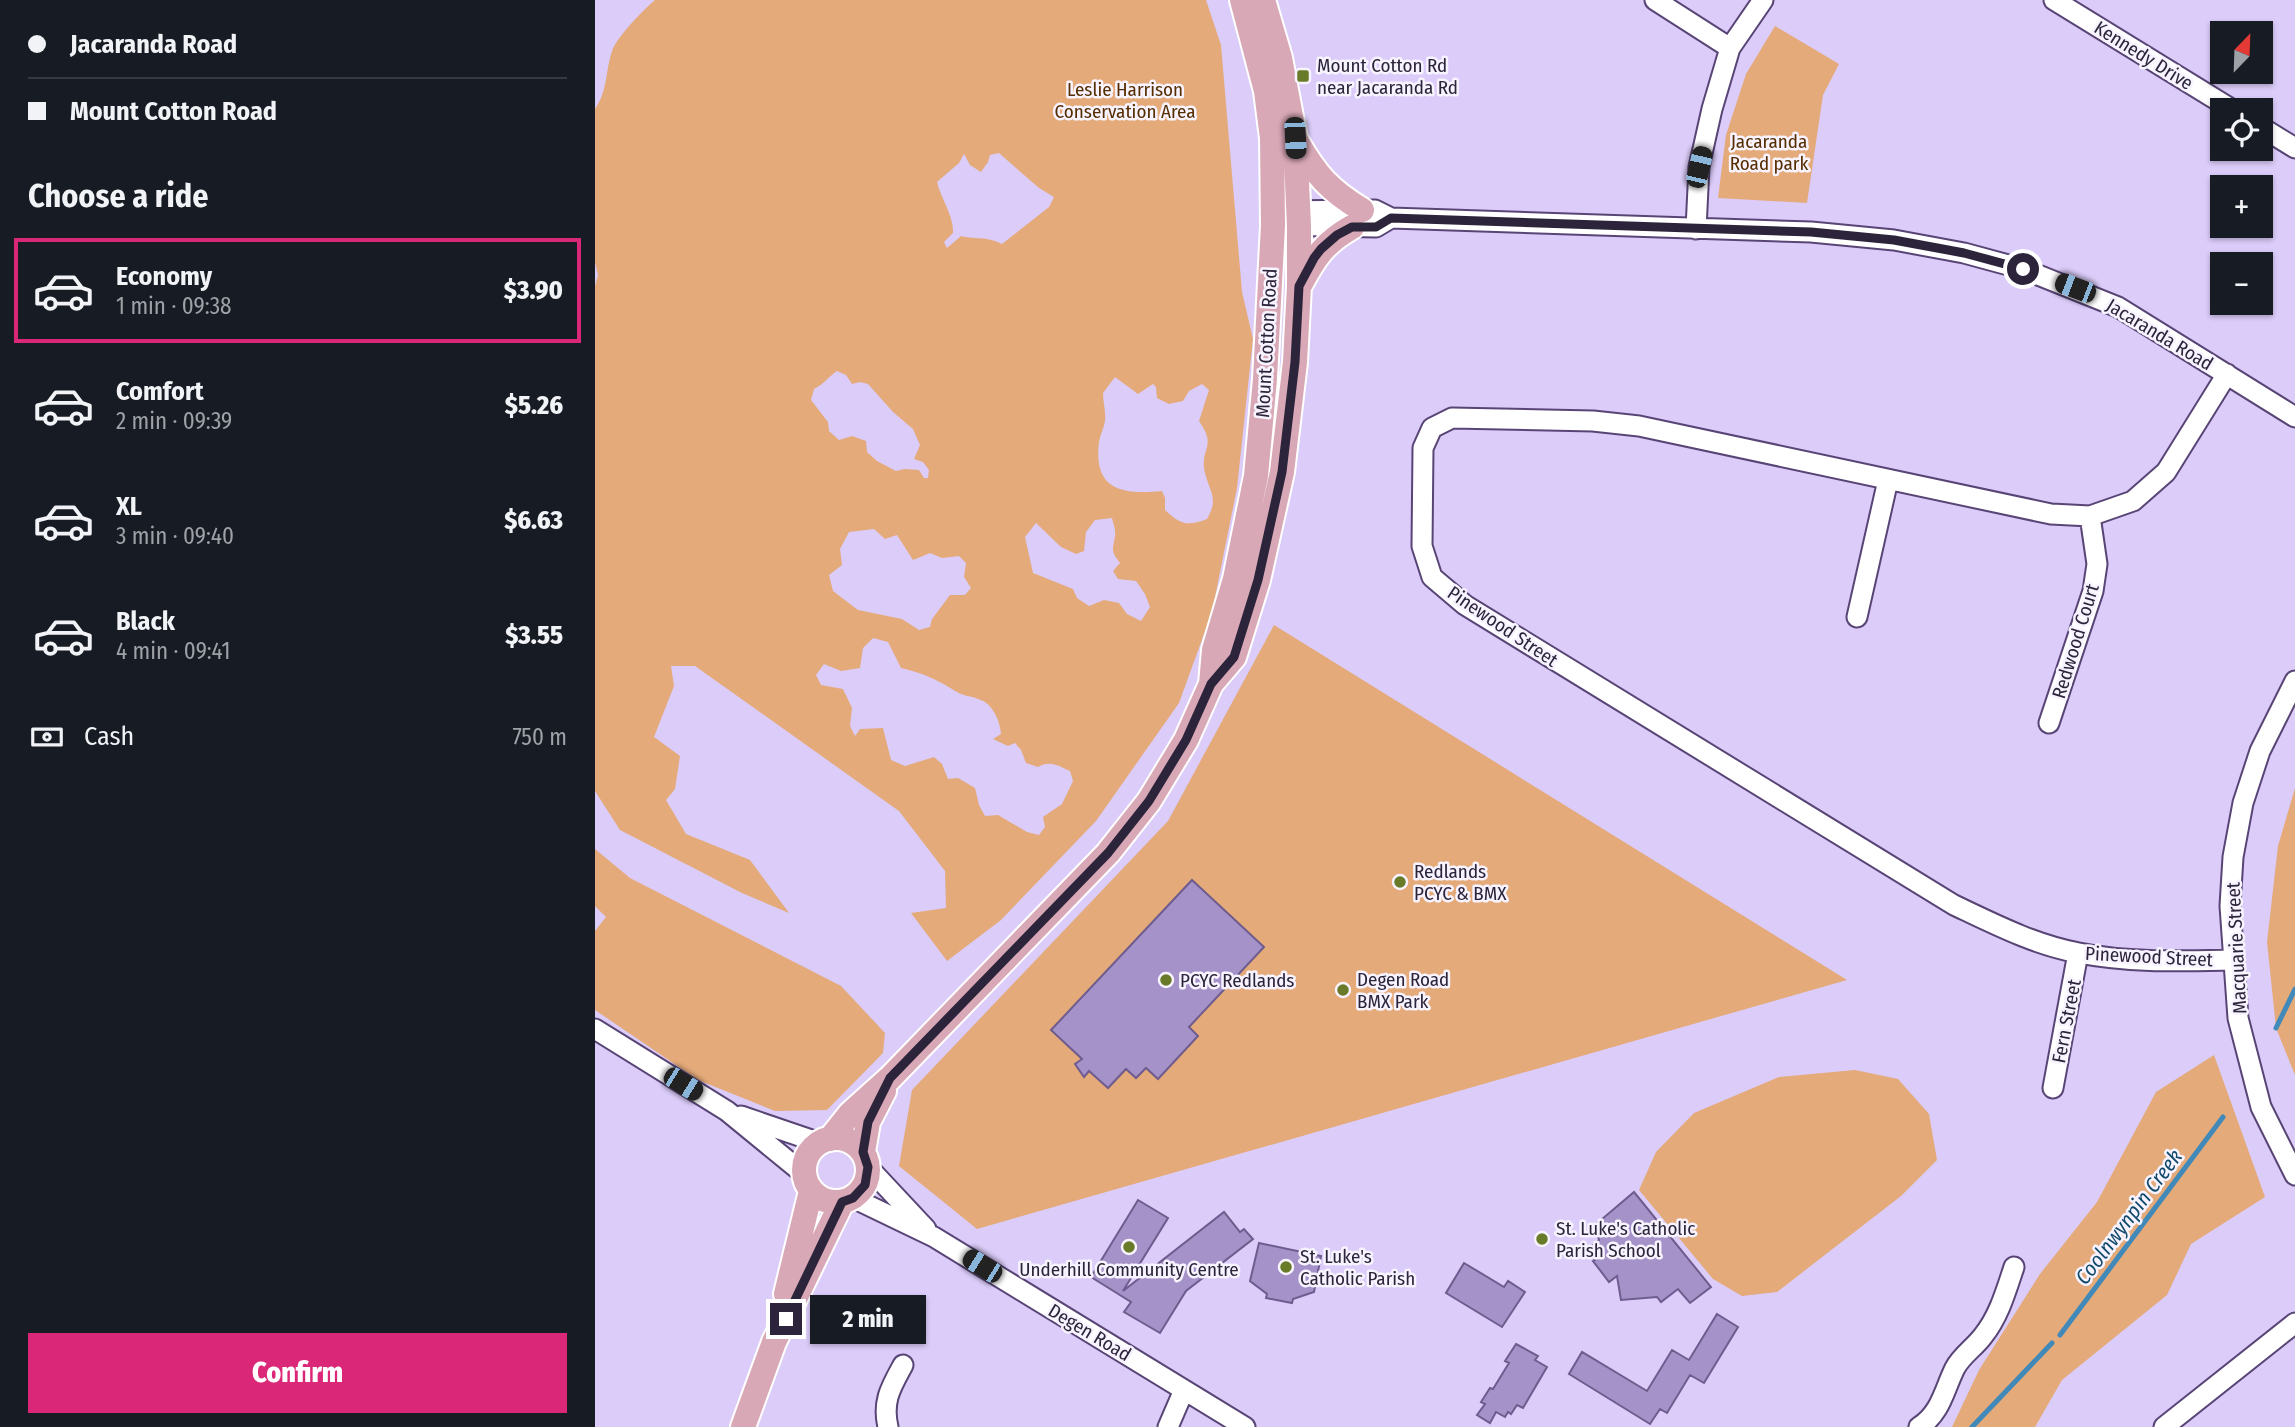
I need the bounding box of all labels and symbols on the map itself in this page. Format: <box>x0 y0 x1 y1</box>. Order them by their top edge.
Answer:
street label: Kennedy Drive <box>2090 16 2197 95</box>
north arrow <box>2210 21 2273 84</box>
place label: Mount Cotton Rd near Jacaranda Rd <box>1317 54 1458 99</box>
marker: Mount Cotton Rd near Jacaranda Rd <box>1295 68 1311 84</box>
park label: Leslie Harrison Conservation Area <box>1055 78 1196 123</box>
car <box>1284 116 1307 160</box>
park label: Jacaranda Road park <box>1730 130 1808 175</box>
car <box>1685 144 1714 190</box>
route start <box>2007 253 2039 285</box>
street label: Mount Cotton Road <box>1251 268 1282 418</box>
car <box>2052 271 2099 305</box>
street label: Jacaranda Road <box>2102 294 2217 375</box>
street label: Redwood Court <box>2047 580 2104 701</box>
street label: Pinewood Street <box>1443 581 1563 672</box>
place label: Redlands PCYC & BMX <box>1414 860 1507 905</box>
marker: Redlands PCYC & BMX <box>1392 874 1408 890</box>
street label: Macquarie Street <box>2222 881 2251 1014</box>
street label: Pinewood Street <box>2084 942 2214 971</box>
place label: Degen Road BMX Park <box>1357 968 1449 1013</box>
place label: PCYC Redlands <box>1180 969 1294 992</box>
marker: PCYC Redlands <box>1158 972 1174 988</box>
street label: Fern Street <box>2047 976 2086 1065</box>
marker: Degen Road BMX Park <box>1335 982 1351 998</box>
car <box>660 1064 707 1104</box>
water label: Coolnwynpin Creek <box>2070 1145 2188 1289</box>
place label: St. Luke's Catholic Parish School <box>1556 1217 1695 1262</box>
marker: St. Luke's Catholic Parish School <box>1534 1231 1550 1247</box>
marker: Underhill Community Centre <box>1121 1239 1137 1255</box>
place label: St. Luke's Catholic Parish <box>1300 1245 1415 1290</box>
car <box>959 1246 1006 1286</box>
place label: Underhill Community Centre <box>1019 1258 1239 1281</box>
marker: St. Luke's Catholic Parish <box>1278 1259 1294 1275</box>
callout: 2 min <box>811 1294 926 1344</box>
street label: Degen Road <box>1044 1299 1135 1366</box>
route end <box>770 1303 802 1335</box>

